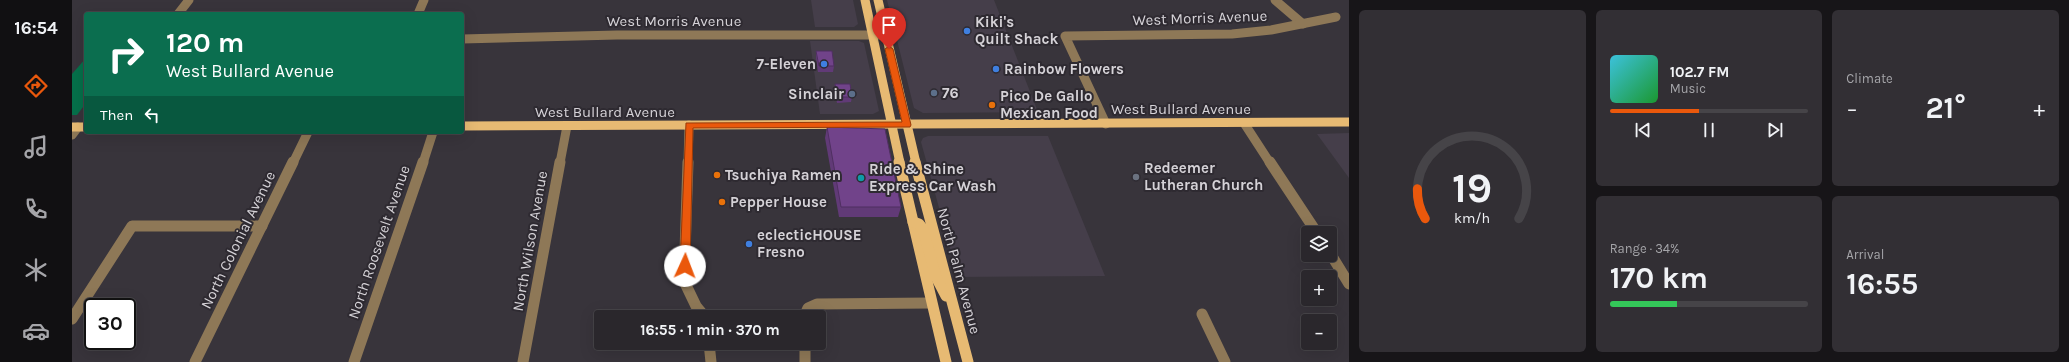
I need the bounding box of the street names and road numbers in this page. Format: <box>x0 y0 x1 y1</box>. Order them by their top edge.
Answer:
street label: West Morris Avenue <box>1132 7 1268 29</box>
street label: West Morris Avenue <box>607 12 741 30</box>
street label: West Bullard Avenue <box>1111 100 1251 118</box>
street label: West Bullard Avenue <box>535 103 675 121</box>
street label: North Roosevelt Avenue <box>344 163 414 321</box>
street label: North Colonial Avenue <box>197 168 279 312</box>
street label: North Wilson Avenue <box>509 169 551 313</box>
street label: North Palm Avenue <box>934 206 984 336</box>

